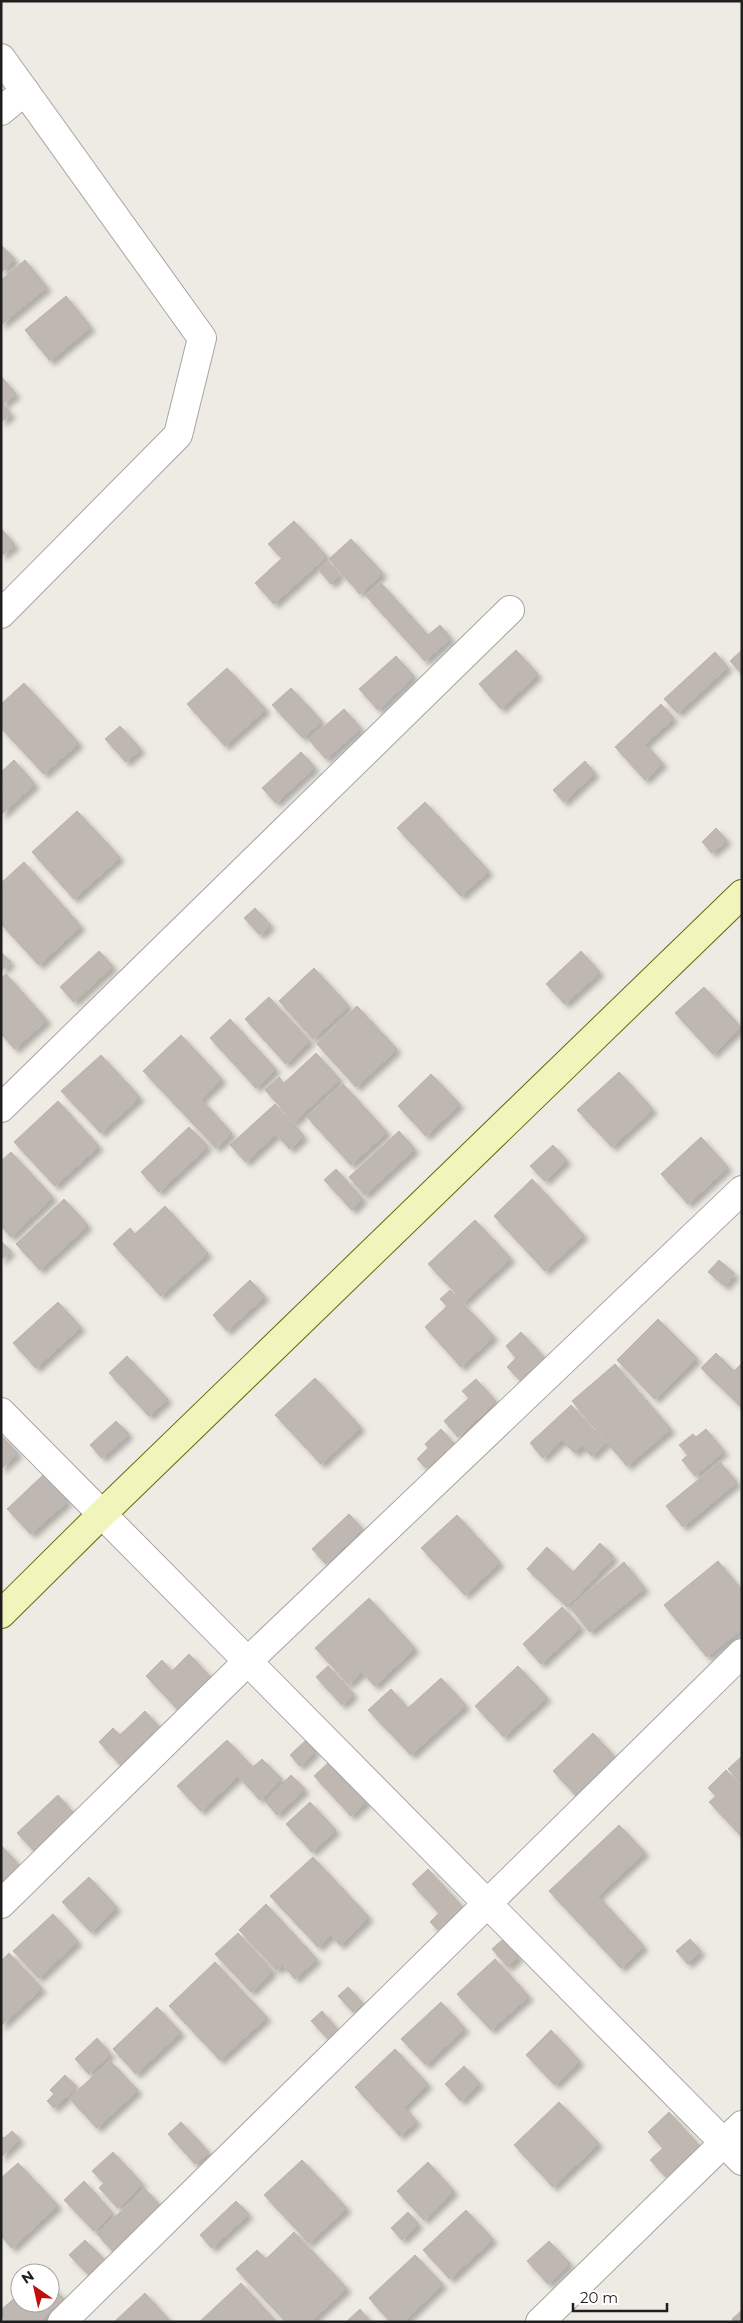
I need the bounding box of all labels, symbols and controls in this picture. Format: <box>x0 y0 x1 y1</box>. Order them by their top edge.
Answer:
north arrow <box>10 2263 60 2313</box>
text: N <box>18 2267 37 2288</box>
scale bar <box>573 2280 667 2312</box>
text: 20 m <box>580 2288 618 2307</box>

